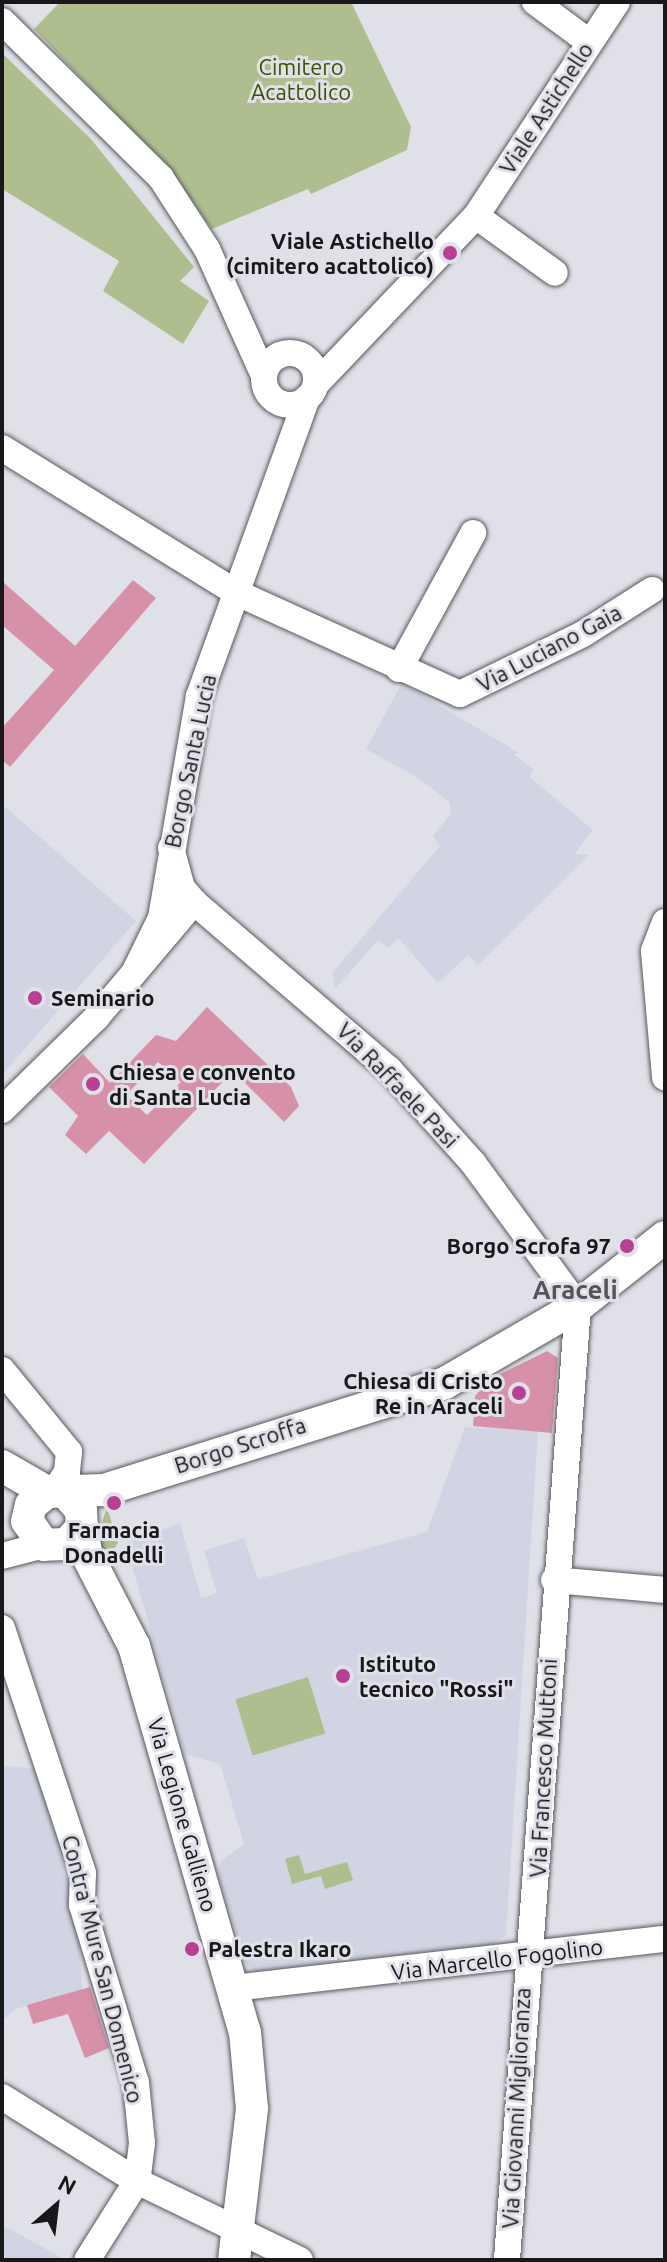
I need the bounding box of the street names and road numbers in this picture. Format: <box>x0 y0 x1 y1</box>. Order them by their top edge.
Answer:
street label: Viale Astichello <box>494 37 598 179</box>
street label: Via Luciano Gaia <box>472 599 626 697</box>
street label: Borgo Santa Lucia <box>159 672 221 850</box>
street label: Via Raffaele Pasi <box>332 1017 464 1153</box>
street label: Borgo Scroffa <box>171 1411 309 1479</box>
street label: Via Francesco Muttoni <box>524 1658 562 1878</box>
street label: Via Legione Gallieno <box>143 1715 223 1915</box>
street label: Contra' Mure San Domenico <box>57 1832 149 2106</box>
street label: Via Marcello Fogolino <box>390 1933 604 1985</box>
street label: Via Giovanni Miglioranza <box>497 1987 535 2229</box>

